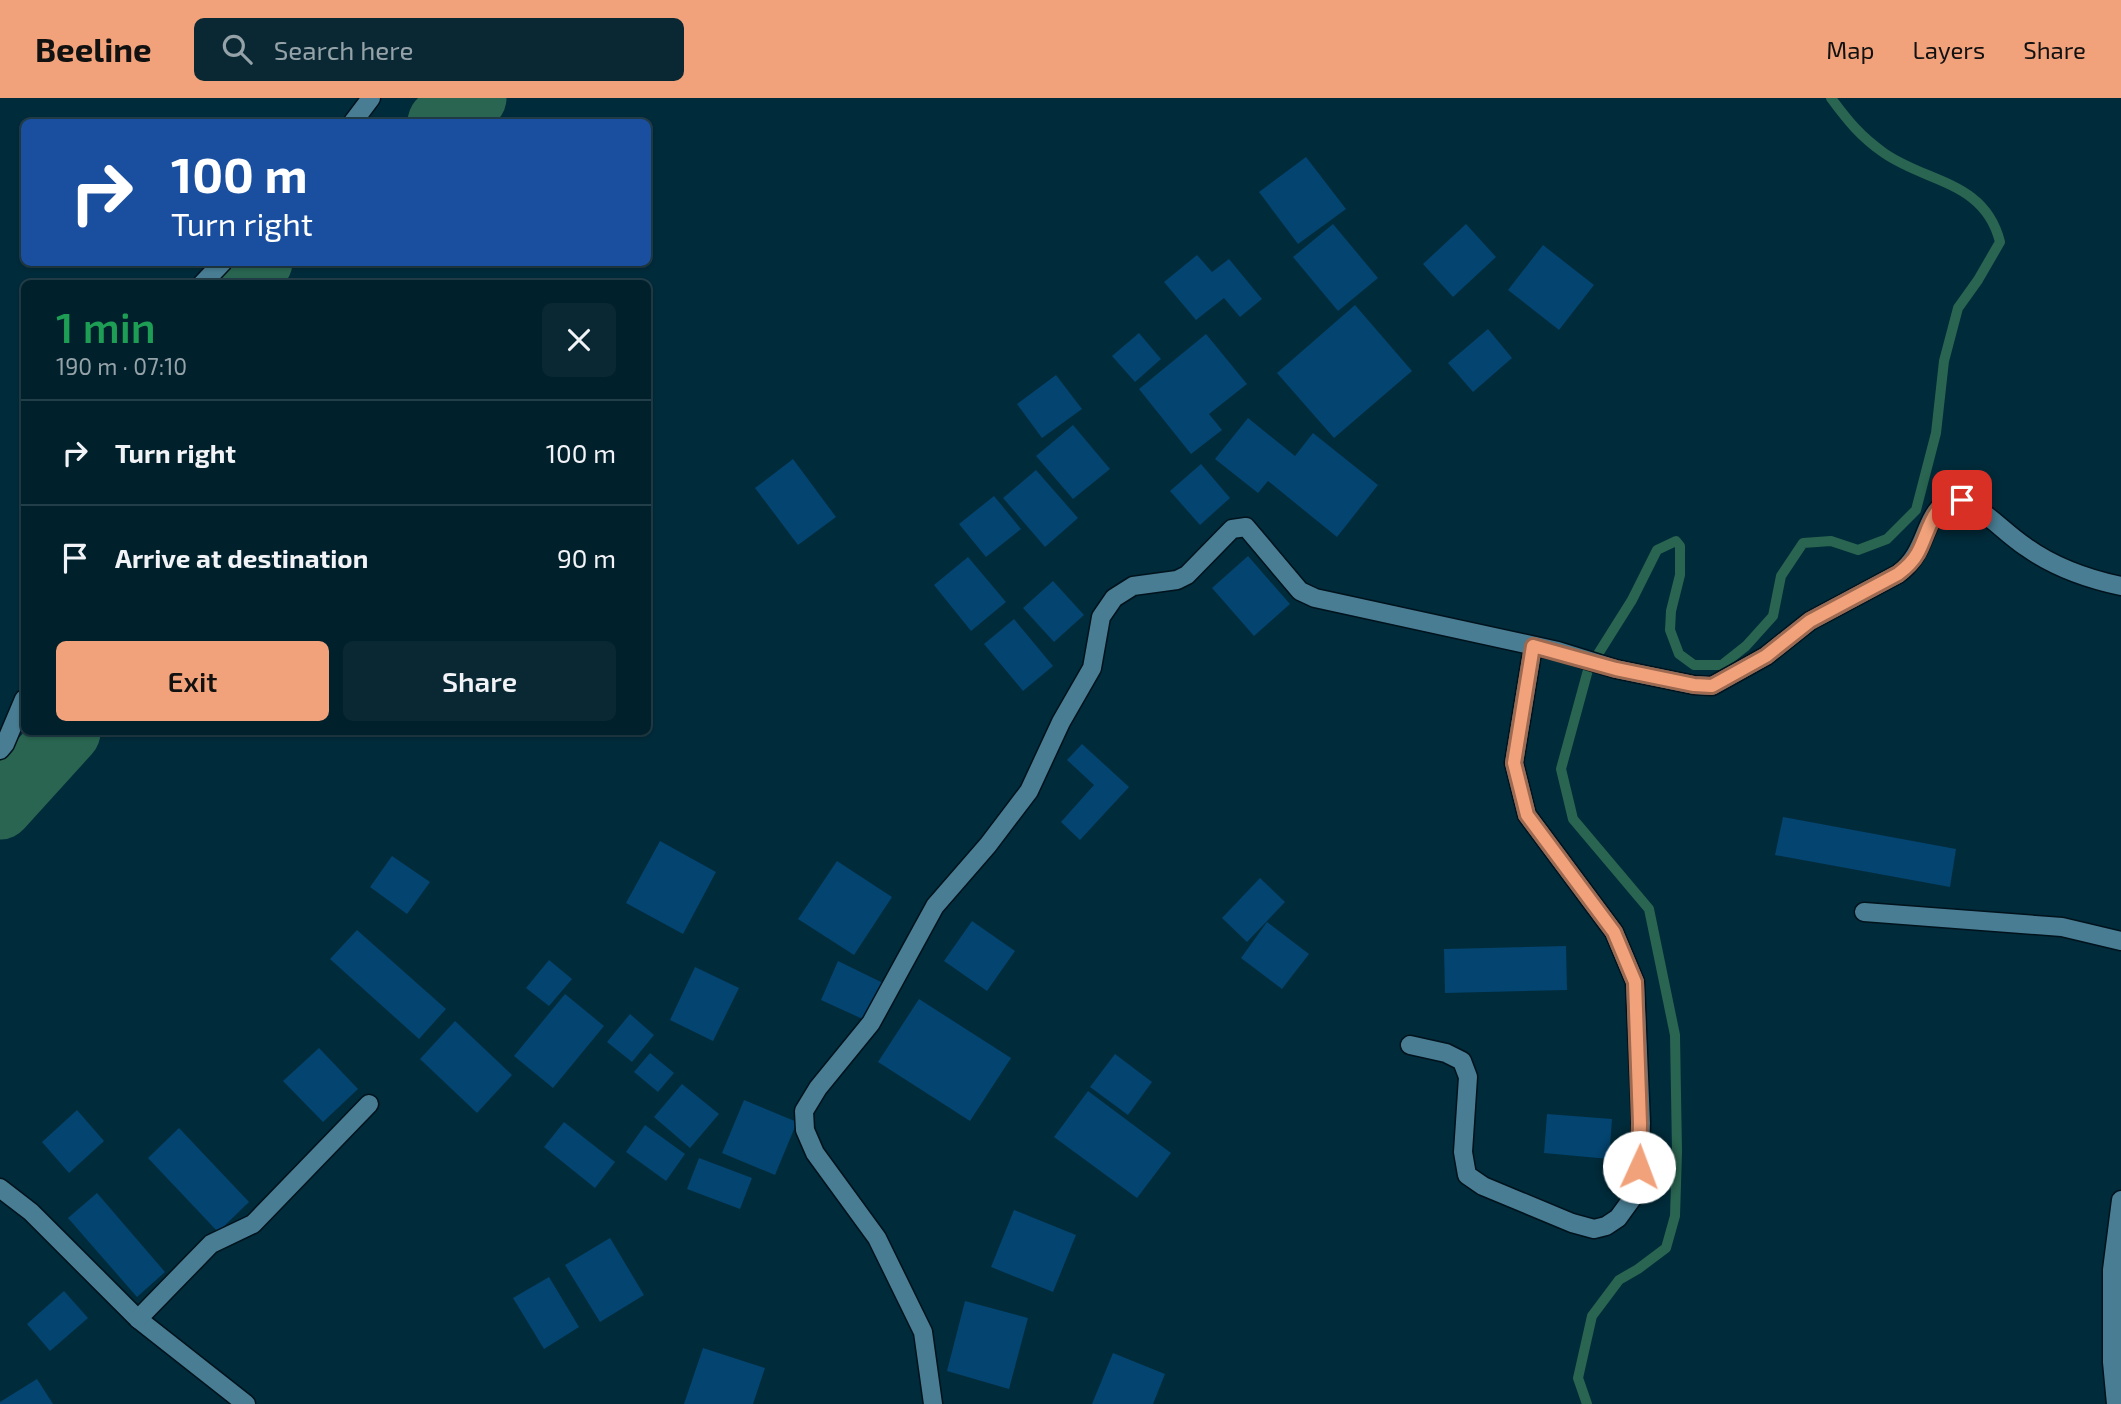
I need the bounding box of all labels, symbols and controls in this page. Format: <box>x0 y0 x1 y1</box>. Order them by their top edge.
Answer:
search box <box>194 18 684 81</box>
text: Beeline <box>35 29 152 69</box>
icon: search <box>218 30 256 68</box>
text: Search here <box>274 34 413 65</box>
text: Map <box>1826 35 1874 64</box>
text: Layers <box>1912 35 1985 64</box>
text: Share <box>2023 35 2086 64</box>
text: 100 m <box>171 144 308 203</box>
icon: right <box>56 147 147 238</box>
text: Turn right <box>171 204 313 242</box>
text: 1 min <box>56 301 156 351</box>
button: close <box>542 303 616 377</box>
text: 190 m · 07:10 <box>56 352 187 380</box>
icon: right <box>56 434 94 472</box>
text: Turn right <box>115 437 236 468</box>
text: 100 m <box>546 437 616 468</box>
pin <box>1932 470 1992 530</box>
icon: arrive <box>1943 481 1981 519</box>
icon: arrive <box>56 539 94 577</box>
text: Arrive at destination <box>115 542 368 573</box>
text: 90 m <box>557 542 616 573</box>
button: Exit <box>56 641 329 721</box>
button: Share <box>343 641 616 721</box>
position arrow <box>1602 1130 1676 1204</box>

